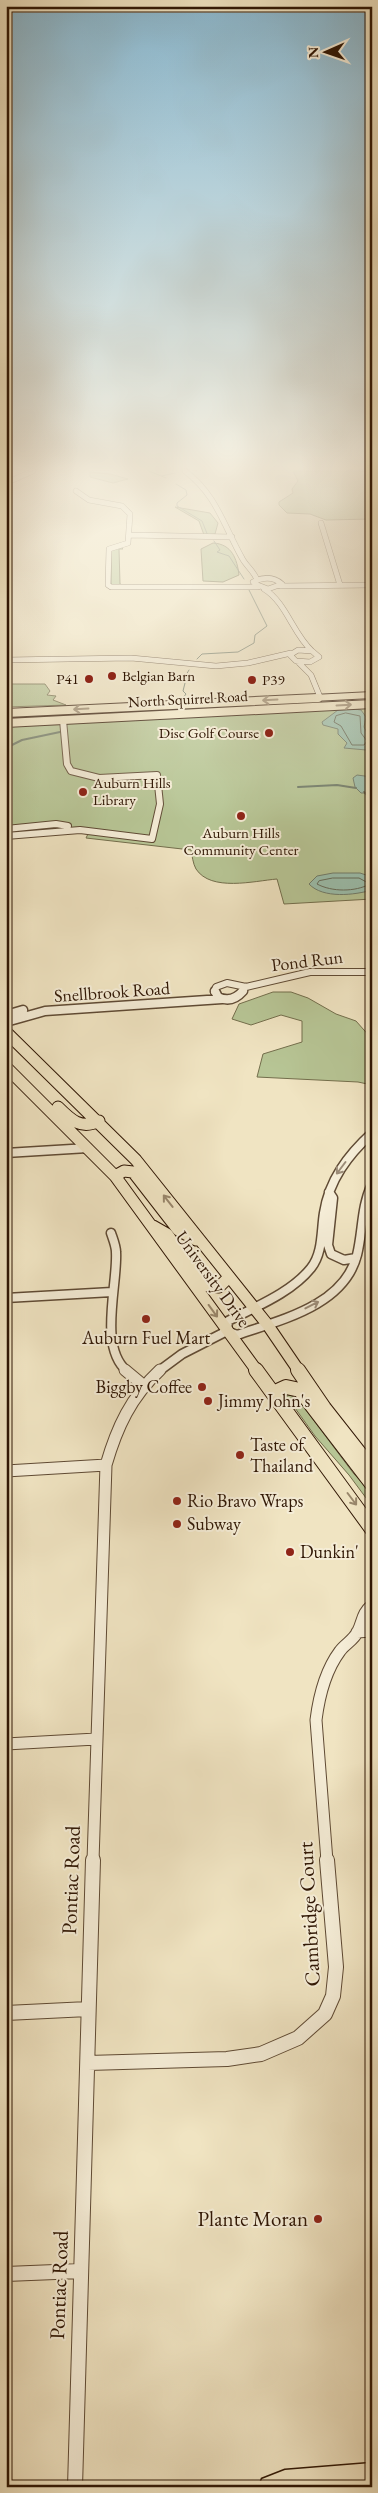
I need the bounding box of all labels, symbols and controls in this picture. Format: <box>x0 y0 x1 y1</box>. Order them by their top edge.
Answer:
north arrow <box>300 28 350 78</box>
text: N <box>304 46 322 58</box>
place label: Belgian Barn <box>122 666 195 685</box>
place label: P41 <box>56 669 79 688</box>
marker: Belgian Barn <box>106 670 118 682</box>
place label: P39 <box>262 670 285 689</box>
marker: P41 <box>83 673 95 685</box>
marker: P39 <box>246 674 258 686</box>
street label: North Squirrel Road <box>128 686 249 711</box>
one-way arrow <box>262 695 278 705</box>
one-way arrow <box>335 700 351 710</box>
one-way arrow <box>74 705 90 714</box>
place label: Disc Golf Course <box>159 723 259 742</box>
marker: Disc Golf Course <box>263 727 275 739</box>
place label: Auburn Hills Library <box>92 773 171 809</box>
marker: Auburn Hills Library <box>77 786 89 798</box>
marker: Auburn Hills Community Center <box>235 810 247 822</box>
place label: Auburn Hills Community Center <box>183 823 299 859</box>
street label: Pond Run <box>270 945 345 976</box>
street label: Snellbrook Road <box>53 976 172 1007</box>
one-way arrow <box>336 1161 346 1175</box>
one-way arrow <box>163 1195 174 1208</box>
street label: University Drive <box>171 1226 256 1331</box>
one-way arrow <box>304 1300 319 1310</box>
one-way arrow <box>207 1304 218 1317</box>
marker: Auburn Fuel Mart <box>140 1313 152 1325</box>
place label: Auburn Fuel Mart <box>81 1326 210 1349</box>
place label: Biggby Coffee <box>96 1375 192 1398</box>
marker: Biggby Coffee <box>196 1381 208 1393</box>
place label: Jimmy John's <box>216 1389 310 1412</box>
marker: Jimmy John's <box>202 1395 214 1407</box>
place label: Taste of Thailand <box>250 1433 314 1477</box>
marker: Taste of Thailand <box>234 1449 246 1461</box>
place label: Rio Bravo Wraps <box>187 1489 304 1512</box>
one-way arrow <box>346 1492 357 1505</box>
marker: Rio Bravo Wraps <box>171 1495 183 1507</box>
place label: Subway <box>187 1512 241 1535</box>
marker: Subway <box>171 1518 183 1530</box>
place label: Dunkin' <box>300 1540 359 1563</box>
marker: Dunkin' <box>284 1546 296 1558</box>
street label: Pontiac Road <box>55 1825 86 1935</box>
street label: Cambridge Court <box>291 1841 326 1987</box>
place label: Plante Moran <box>198 2205 308 2232</box>
marker: Plante Moran <box>312 2213 324 2225</box>
street label: Pontiac Road <box>43 2230 74 2340</box>

